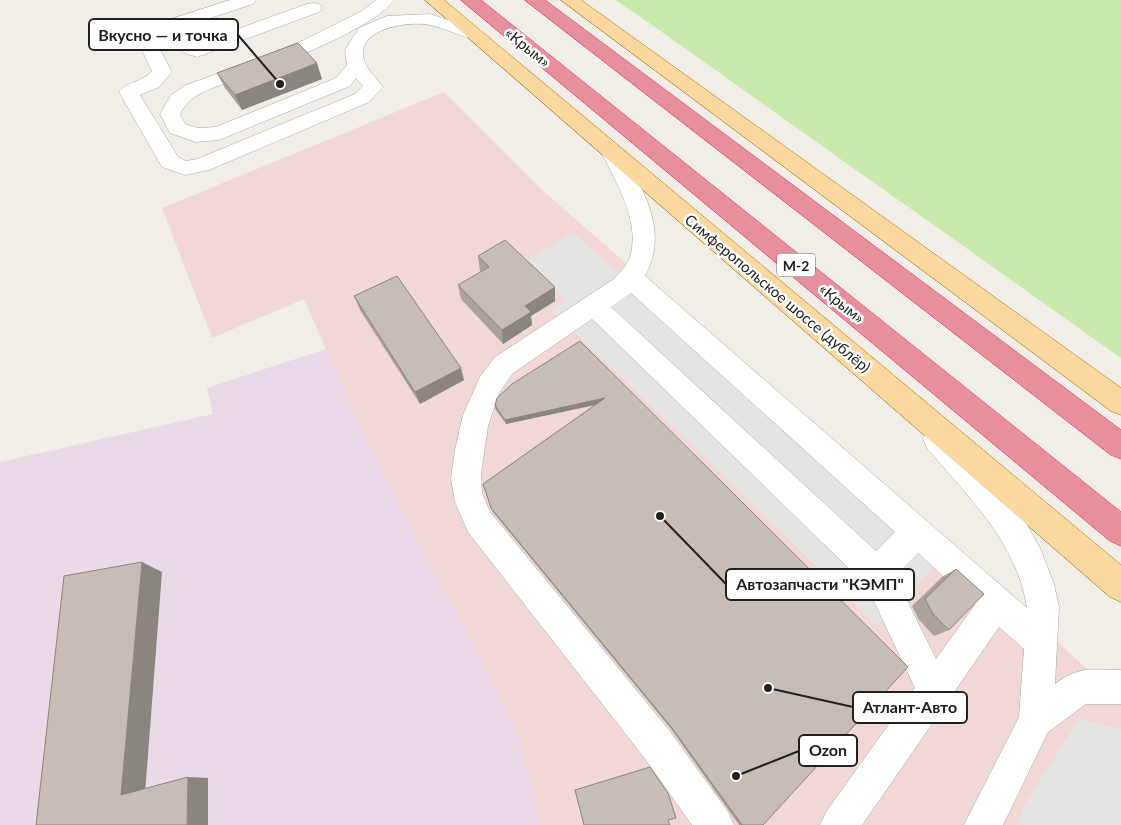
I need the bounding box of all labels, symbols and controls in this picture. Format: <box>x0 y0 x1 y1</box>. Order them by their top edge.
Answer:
callout: Вкусно — и точка <box>89 19 238 50</box>
street label: «Крым» <box>502 23 554 71</box>
text: Вкусно — и точка <box>98 25 228 44</box>
street label: Симферопольское шоссе (дублёр) <box>682 210 874 376</box>
road number: М-2 <box>777 254 815 276</box>
street label: «Крым» <box>816 279 868 327</box>
callout: Автозапчасти "КЭМП" <box>726 569 914 600</box>
text: Автозапчасти "КЭМП" <box>735 574 904 593</box>
callout: Атлант-Авто <box>853 692 967 723</box>
text: Атлант-Авто <box>862 697 957 716</box>
callout: Ozon <box>799 735 857 766</box>
text: Ozon <box>809 740 847 759</box>

